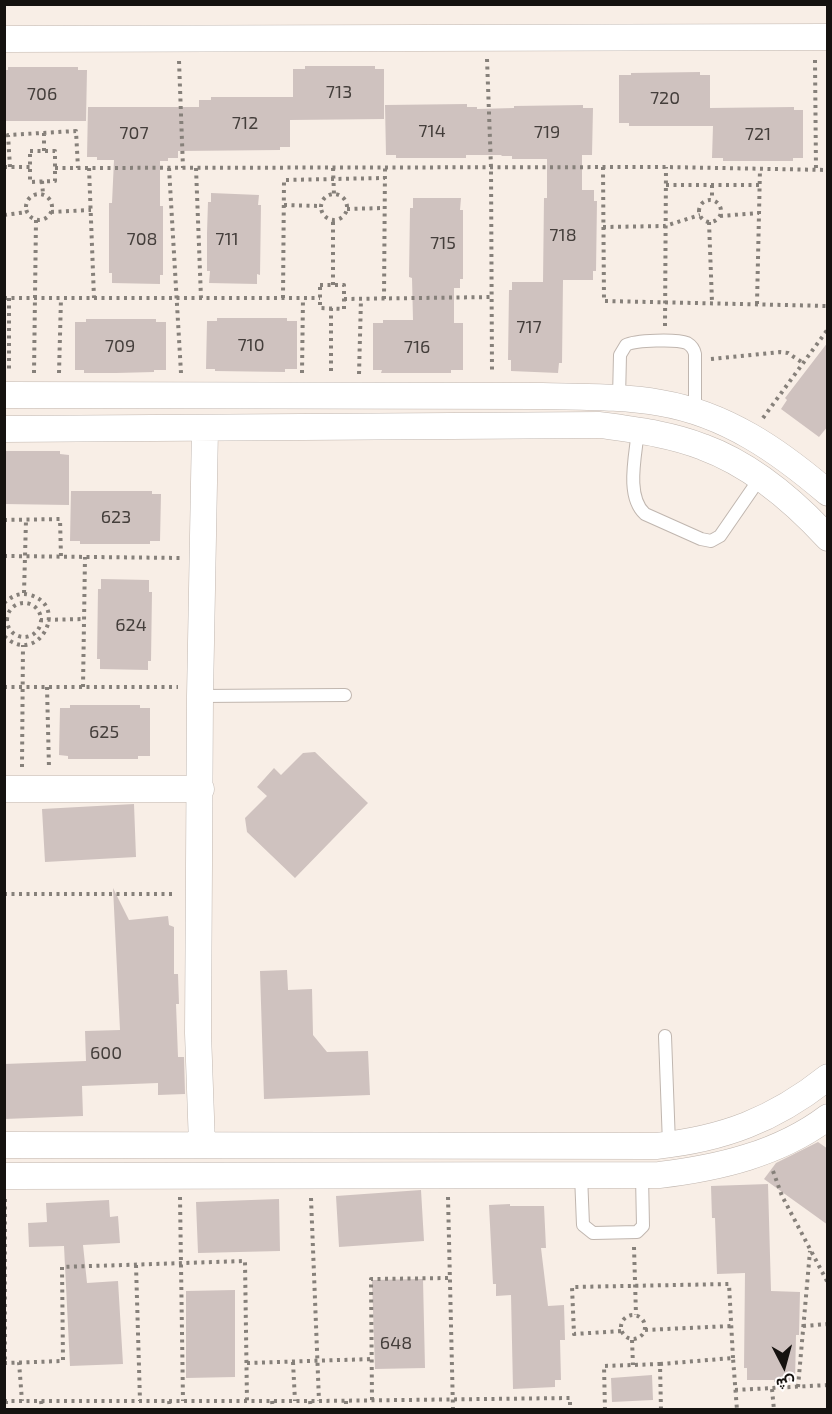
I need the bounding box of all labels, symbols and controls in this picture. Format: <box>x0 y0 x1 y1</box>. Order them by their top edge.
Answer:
house number: 713 <box>326 81 352 103</box>
house number: 706 <box>27 83 57 105</box>
house number: 720 <box>650 87 680 109</box>
house number: 712 <box>232 112 258 134</box>
house number: 714 <box>418 120 446 142</box>
house number: 719 <box>534 121 560 143</box>
house number: 707 <box>119 122 149 144</box>
house number: 721 <box>745 123 771 145</box>
house number: 718 <box>549 224 577 246</box>
house number: 708 <box>127 228 157 250</box>
house number: 711 <box>215 228 239 250</box>
house number: 715 <box>430 232 456 254</box>
house number: 717 <box>516 316 542 338</box>
house number: 710 <box>237 334 265 356</box>
house number: 709 <box>105 335 135 357</box>
house number: 716 <box>404 336 430 358</box>
house number: 623 <box>101 506 131 528</box>
house number: 624 <box>115 614 147 636</box>
house number: 625 <box>89 721 119 743</box>
house number: 600 <box>90 1042 122 1064</box>
house number: 648 <box>380 1332 412 1354</box>
north arrow <box>754 1336 814 1396</box>
text: ش <box>775 1374 796 1395</box>

